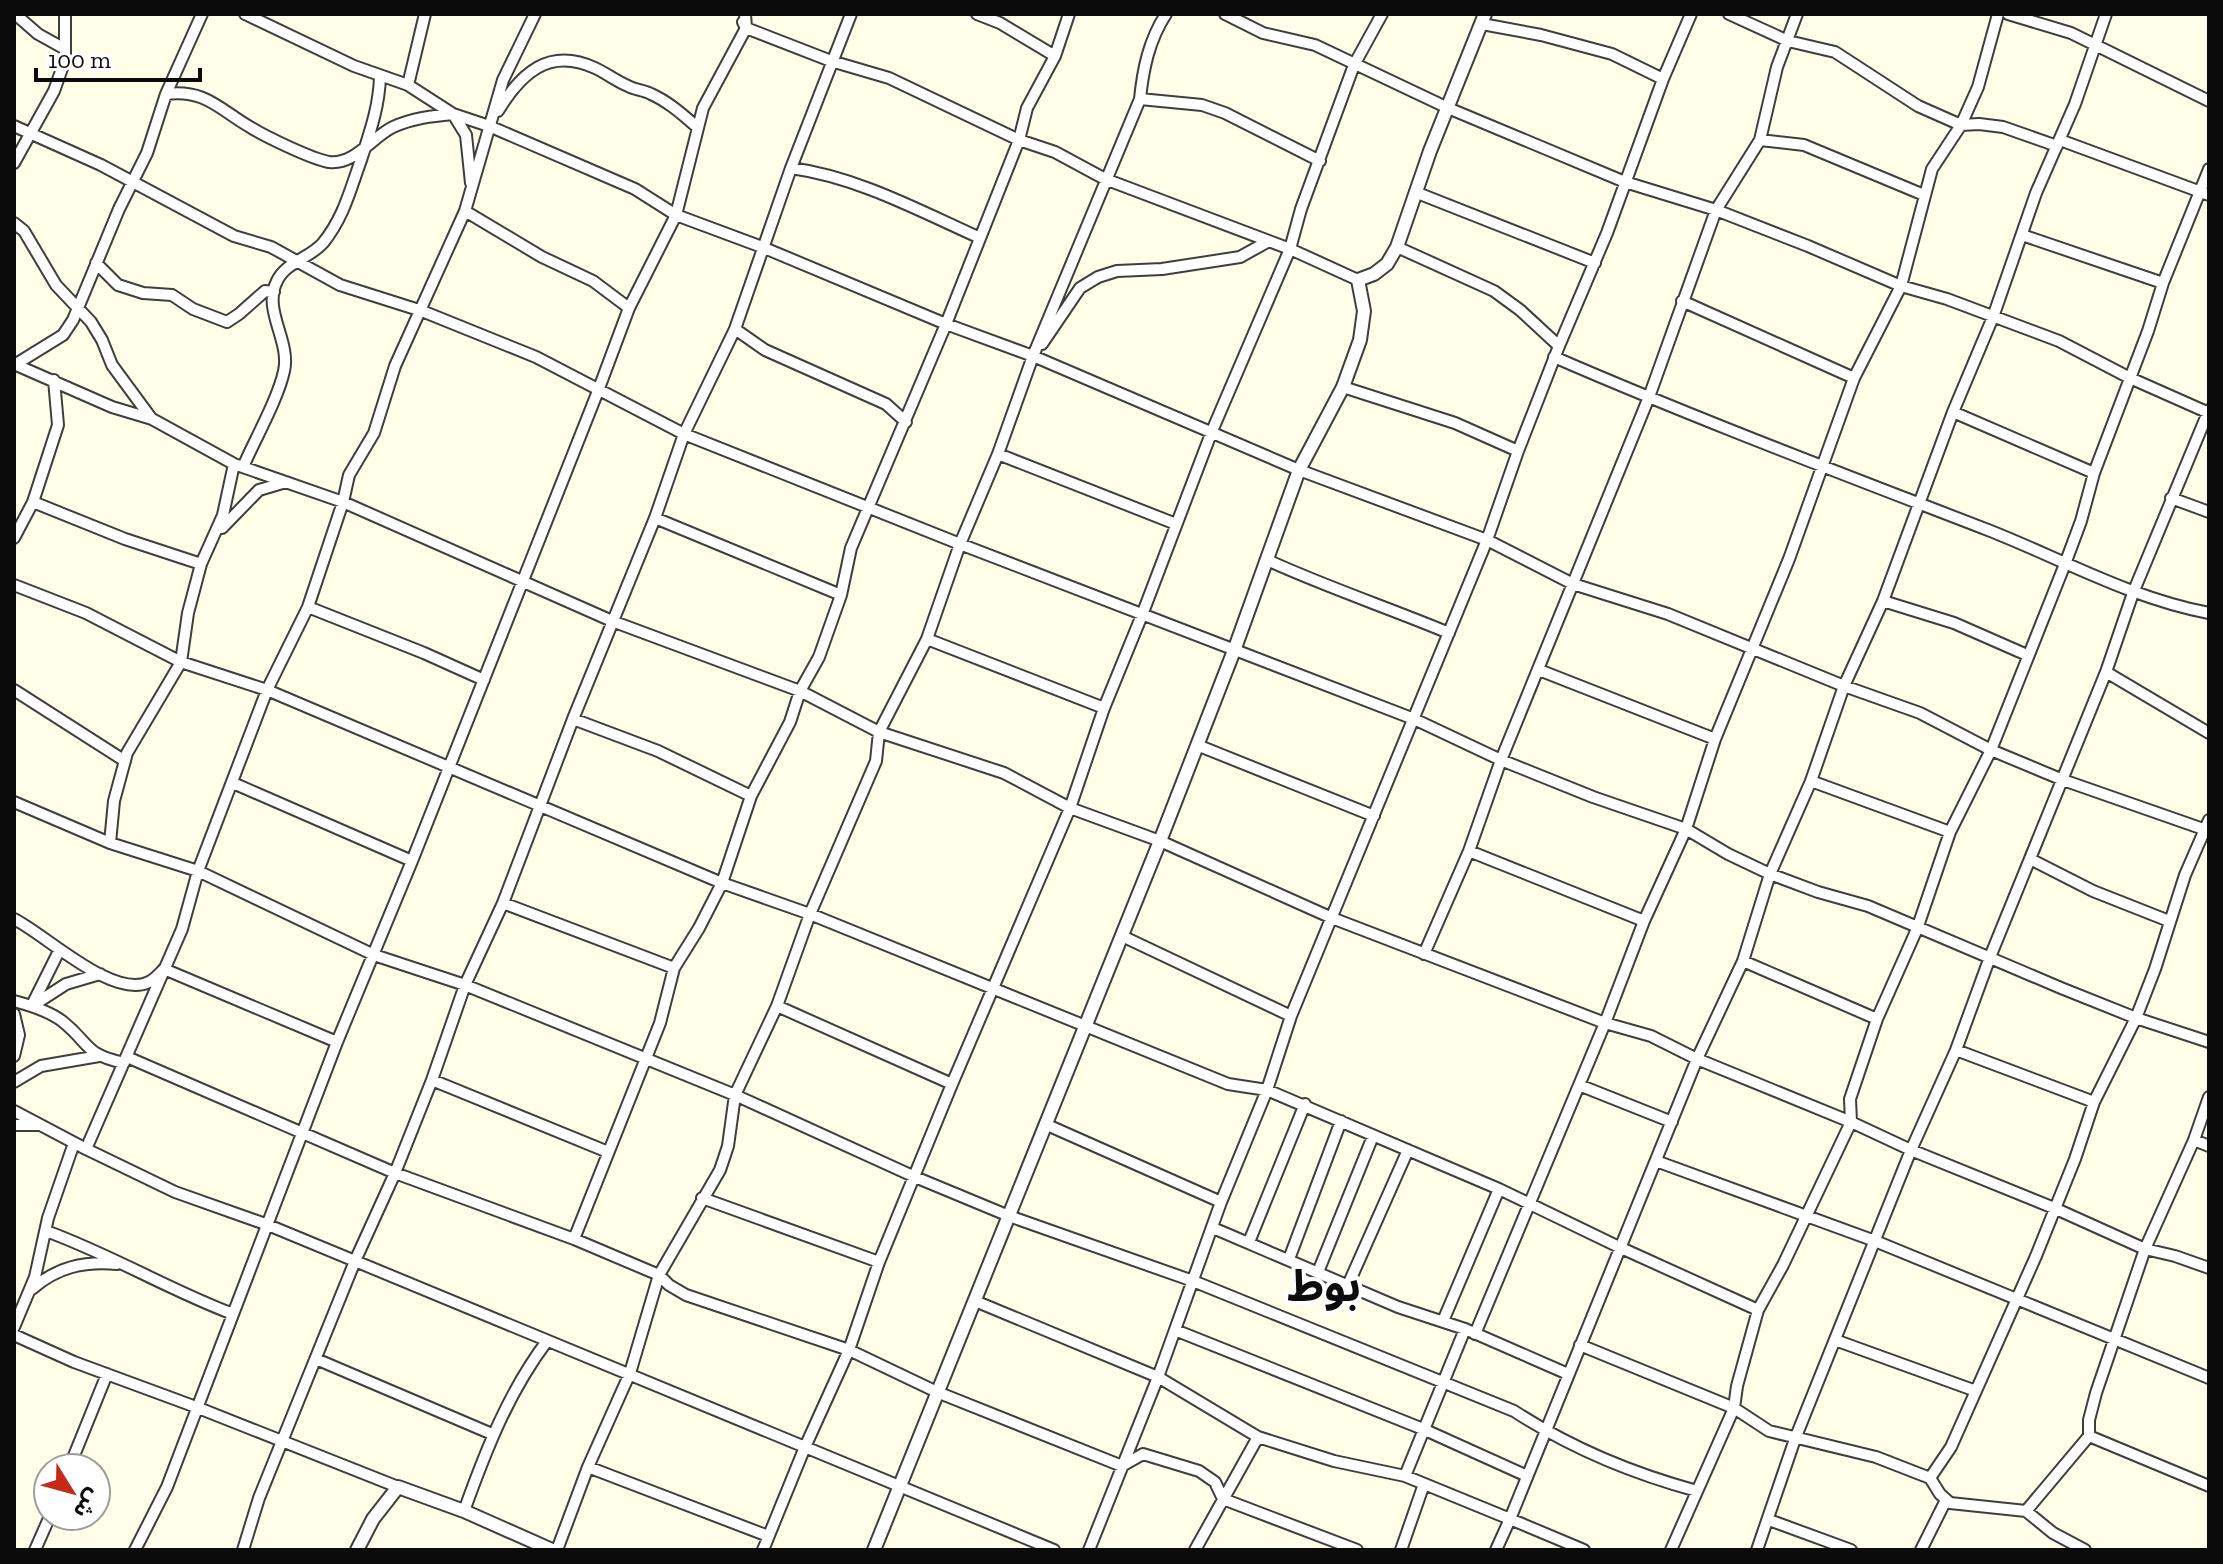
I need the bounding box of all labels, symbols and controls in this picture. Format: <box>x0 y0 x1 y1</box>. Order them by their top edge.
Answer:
scale bar <box>36 32 200 82</box>
text: 100 m <box>48 45 111 74</box>
district label: بوط <box>1287 1259 1361 1312</box>
north arrow <box>32 1452 112 1532</box>
text: ش <box>68 1484 107 1524</box>

